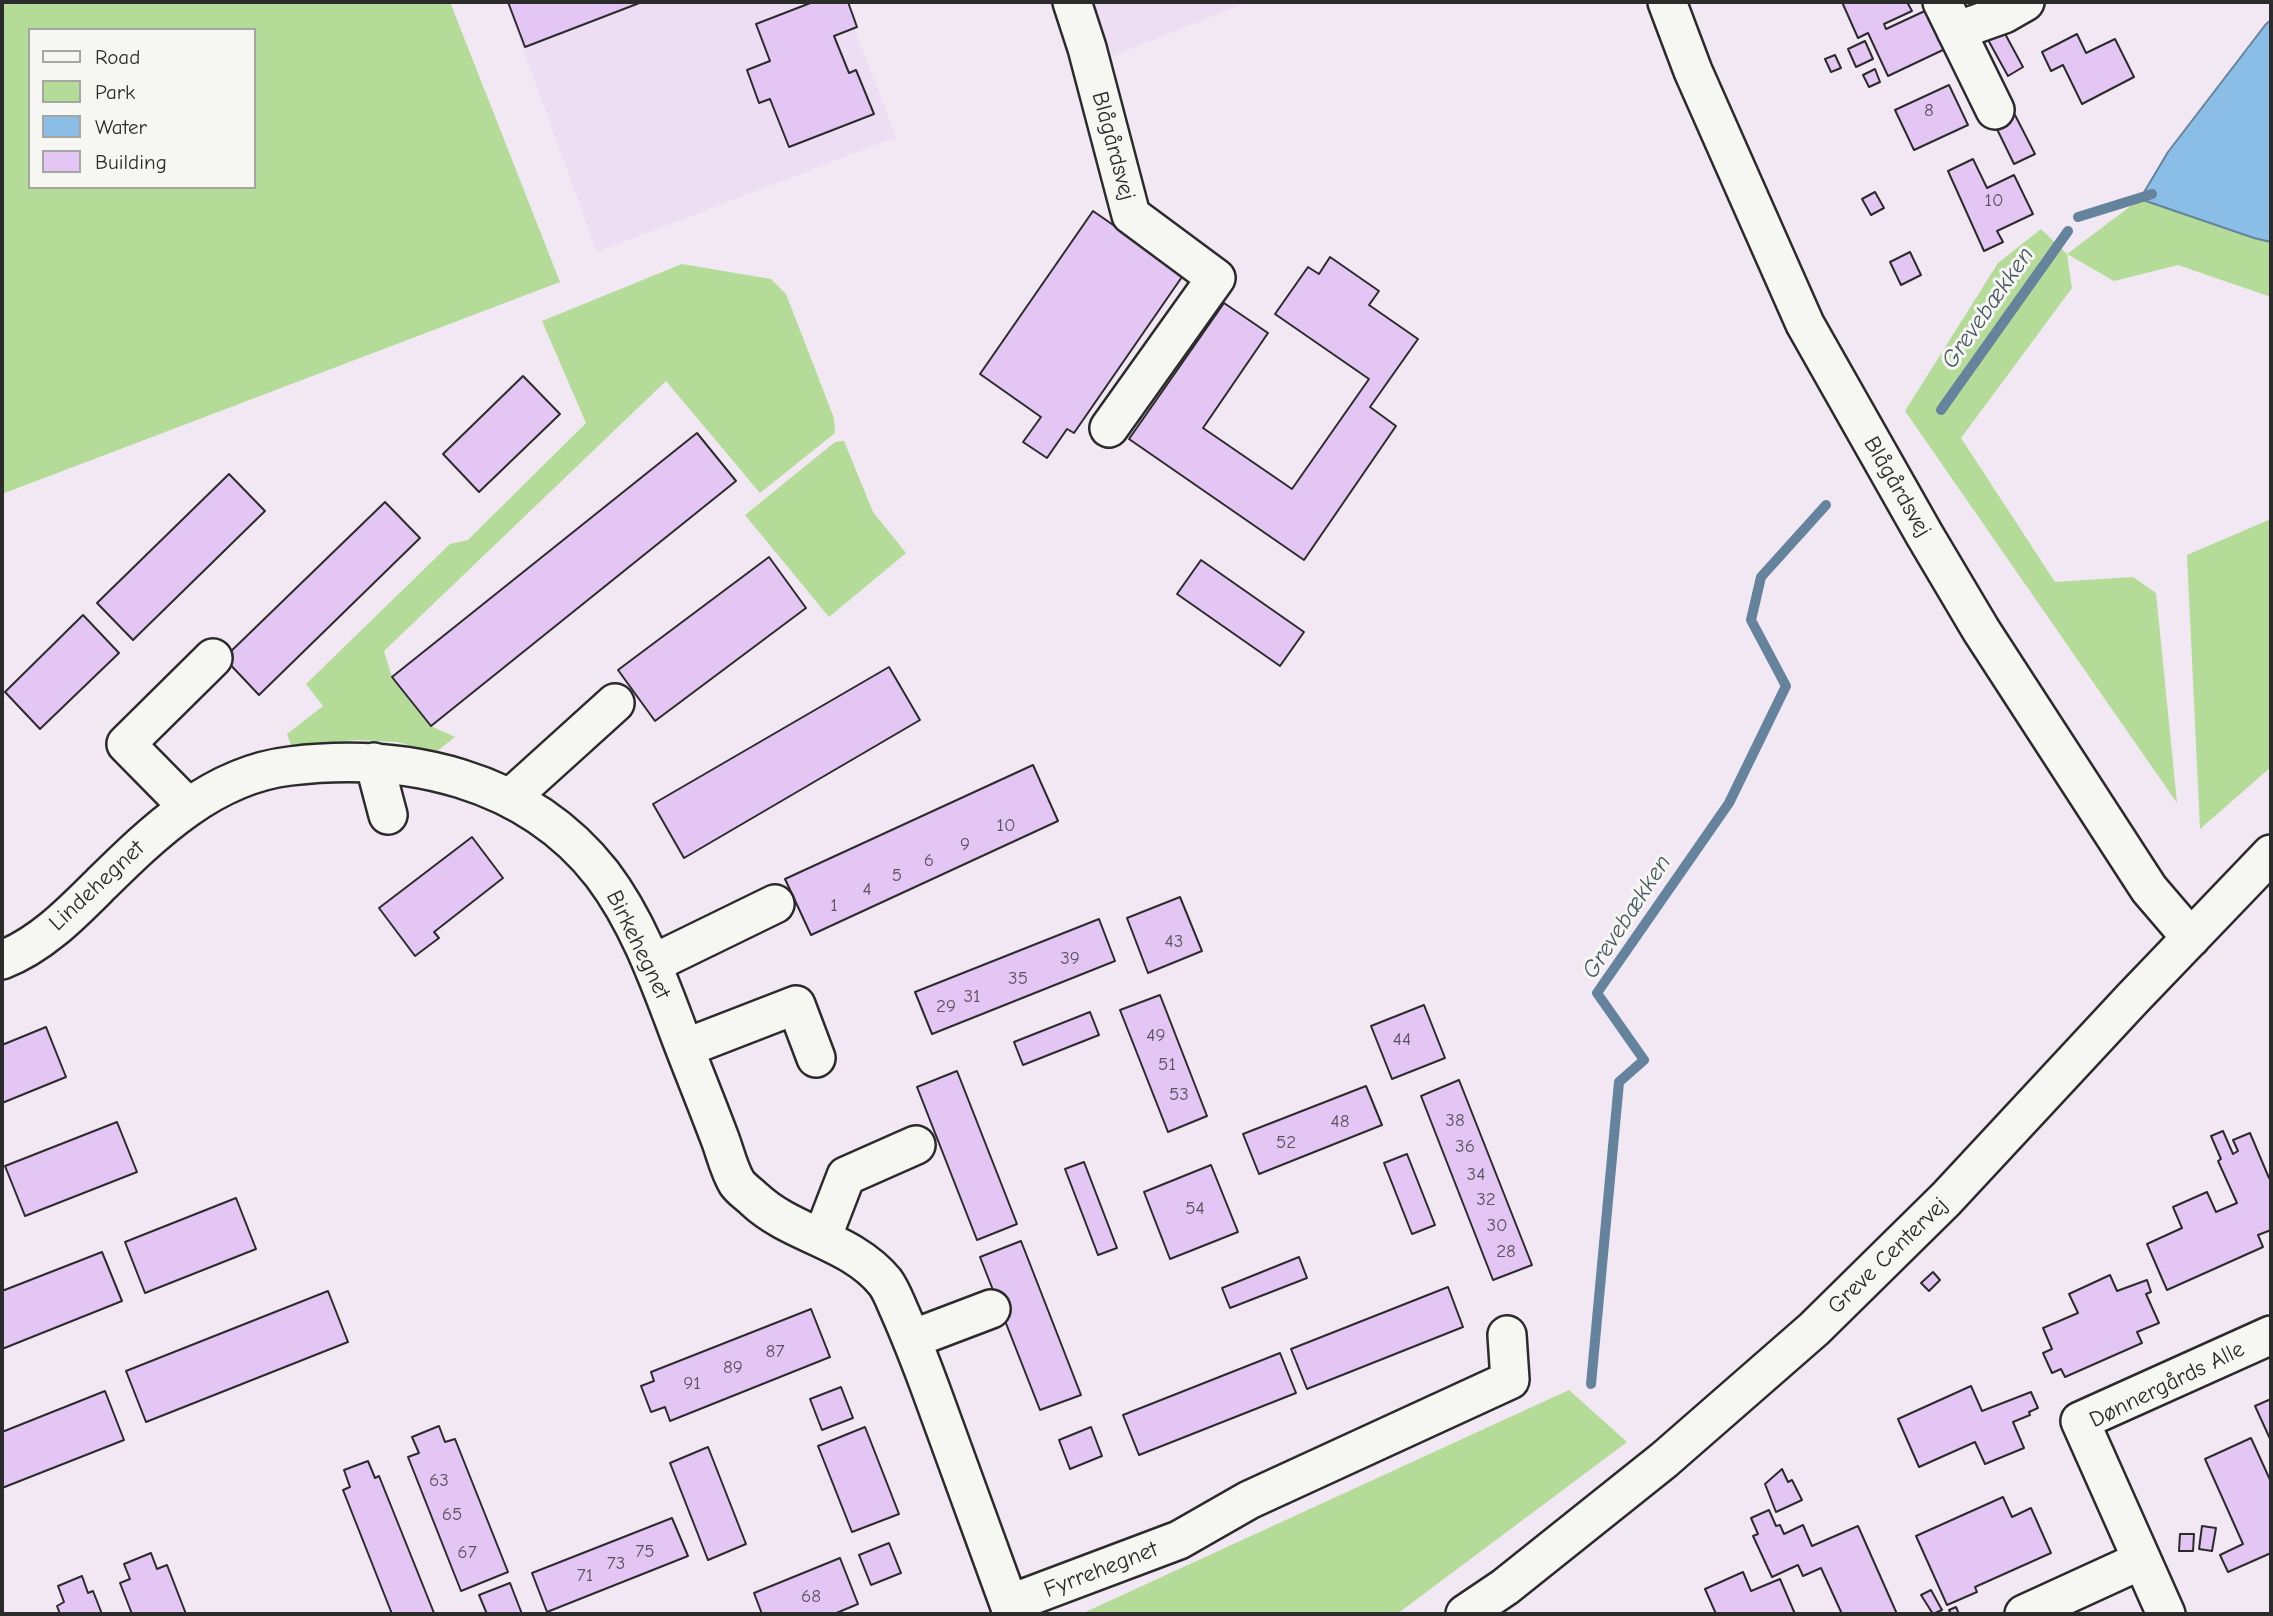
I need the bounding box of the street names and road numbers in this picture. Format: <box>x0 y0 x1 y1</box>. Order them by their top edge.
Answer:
street label: Blågårdsvej <box>1085 89 1141 203</box>
street label: Blågårdsvej <box>1857 432 1937 542</box>
street label: Lindehegnet <box>44 835 150 937</box>
street label: Birkehegnet <box>600 886 676 1004</box>
street label: Greve Centervej <box>1822 1192 1954 1320</box>
street label: Dønnergårds Alle <box>2085 1336 2249 1434</box>
street label: Fyrrehegnet <box>1040 1536 1162 1604</box>

